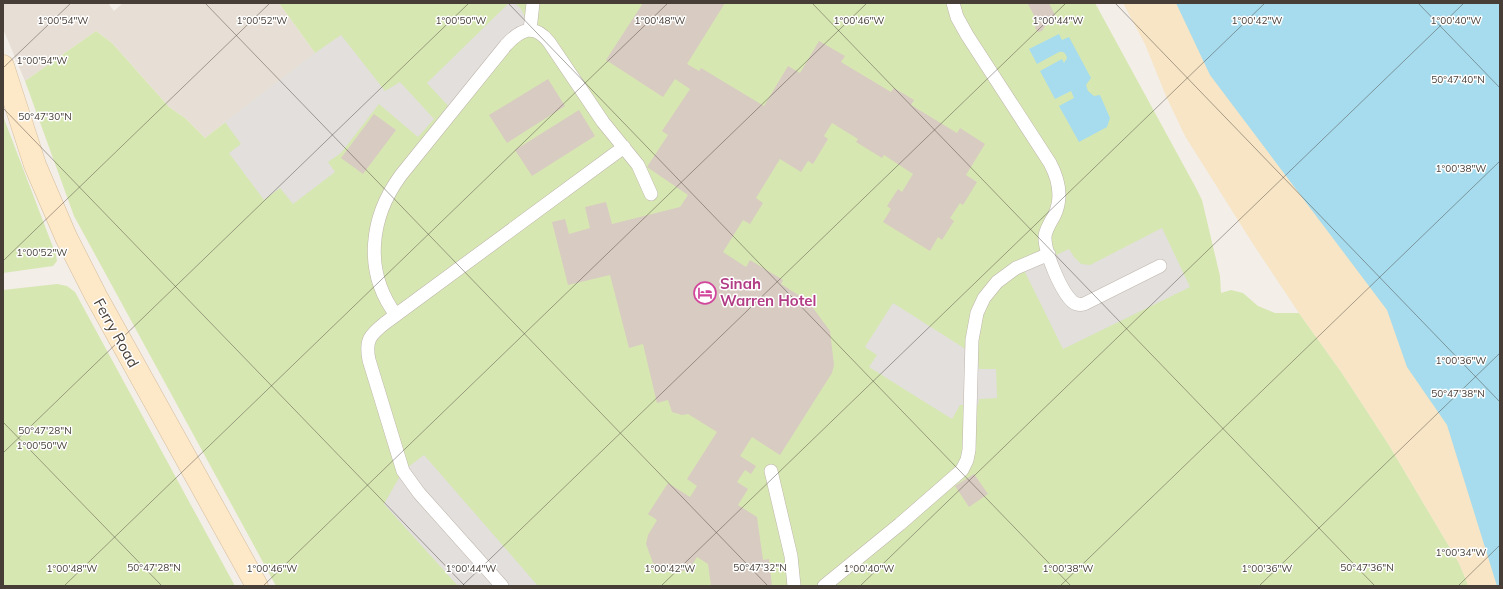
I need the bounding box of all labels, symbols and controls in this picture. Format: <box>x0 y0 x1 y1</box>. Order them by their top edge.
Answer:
text: 1°00'54"W <box>38 14 88 27</box>
text: 1°00'52"W <box>237 14 287 27</box>
text: 1°00'50"W <box>436 14 486 27</box>
text: 1°00'48"W <box>635 14 685 27</box>
text: 1°00'46"W <box>834 14 884 27</box>
text: 1°00'44"W <box>1033 14 1083 27</box>
text: 1°00'42"W <box>1232 14 1282 27</box>
text: 1°00'40"W <box>1431 14 1481 27</box>
text: 1°00'54"W <box>17 54 67 67</box>
text: 50°47'40"N <box>1431 73 1485 86</box>
text: 50°47'30"N <box>18 110 72 123</box>
text: 1°00'38"W <box>1436 162 1486 175</box>
text: 1°00'52"W <box>17 246 67 259</box>
place label: Sinah Warren Hotel <box>720 274 816 310</box>
hotel icon: Sinah Warren Hotel <box>692 280 718 306</box>
street label: Ferry Road <box>90 295 143 371</box>
text: 1°00'36"W <box>1436 354 1486 367</box>
text: 50°47'38"N <box>1431 387 1485 400</box>
text: 50°47'28"N <box>18 424 72 437</box>
text: 1°00'50"W <box>17 439 67 452</box>
text: 1°00'34"W <box>1436 546 1486 559</box>
text: 50°47'28"N <box>127 561 181 574</box>
text: 50°47'32"N <box>733 561 787 574</box>
text: 50°47'36"N <box>1340 561 1394 574</box>
text: 1°00'48"W <box>47 562 97 575</box>
text: 1°00'46"W <box>247 562 297 575</box>
text: 1°00'44"W <box>446 562 496 575</box>
text: 1°00'42"W <box>645 562 695 575</box>
text: 1°00'40"W <box>844 562 894 575</box>
text: 1°00'38"W <box>1043 562 1093 575</box>
text: 1°00'36"W <box>1242 562 1292 575</box>

